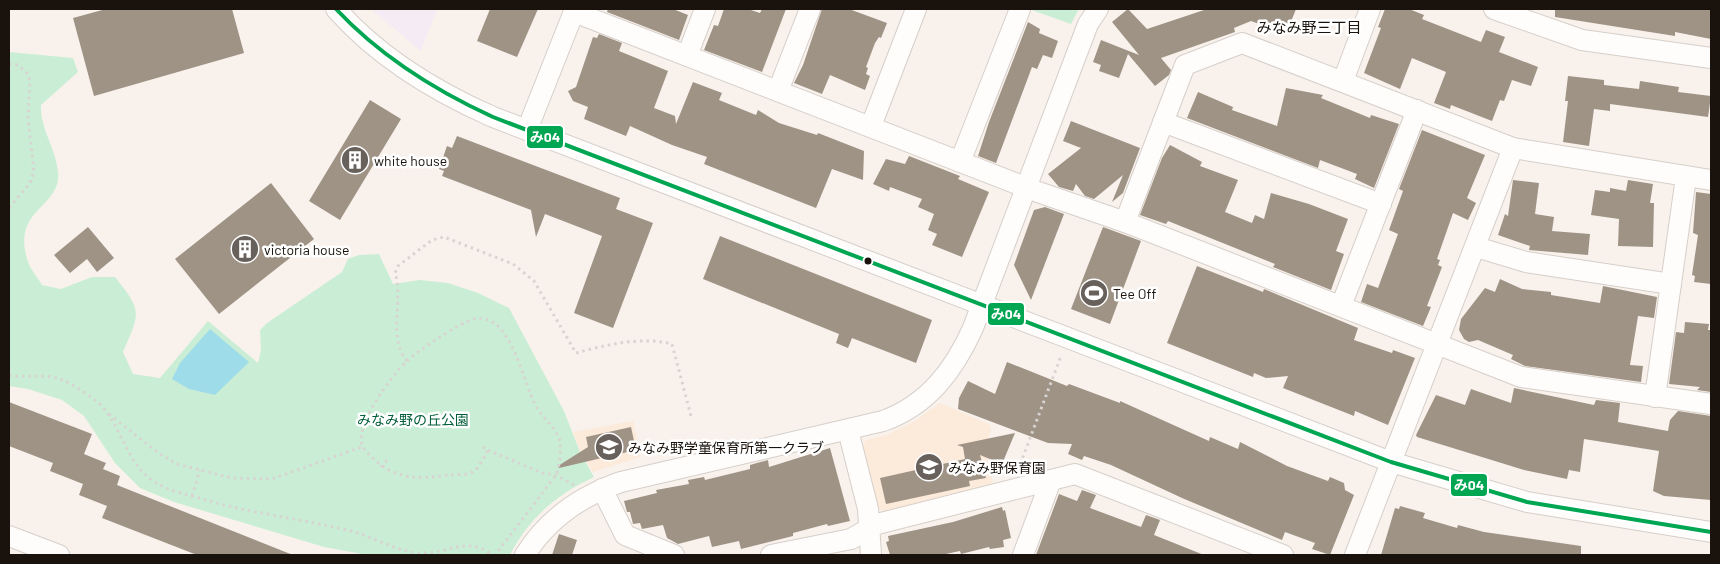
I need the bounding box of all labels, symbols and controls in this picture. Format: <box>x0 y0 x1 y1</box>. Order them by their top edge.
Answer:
district label: みなみ野三丁目 <box>1256 18 1362 36</box>
line badge: み04 <box>526 125 564 149</box>
text: み04 <box>530 128 560 145</box>
building icon: white house <box>340 145 370 175</box>
place label: white house <box>374 152 447 169</box>
building icon: victoria house <box>230 234 260 264</box>
place label: victoria house <box>264 241 349 258</box>
unlabelled marker <box>863 256 873 266</box>
sports icon: Tee Off <box>1079 278 1109 308</box>
place label: Tee Off <box>1113 285 1156 302</box>
line badge: み04 <box>987 302 1025 326</box>
text: み04 <box>991 305 1021 322</box>
park label: みなみ野の丘公園 <box>357 411 469 428</box>
school or university icon: みなみ野学童保育所第一クラブ <box>594 432 624 462</box>
place label: みなみ野学童保育所第一クラブ <box>628 439 824 456</box>
school or university icon: みなみ野保育園 <box>914 452 944 482</box>
place label: みなみ野保育園 <box>948 459 1046 476</box>
line badge: み04 <box>1450 473 1488 497</box>
text: み04 <box>1454 476 1484 493</box>

